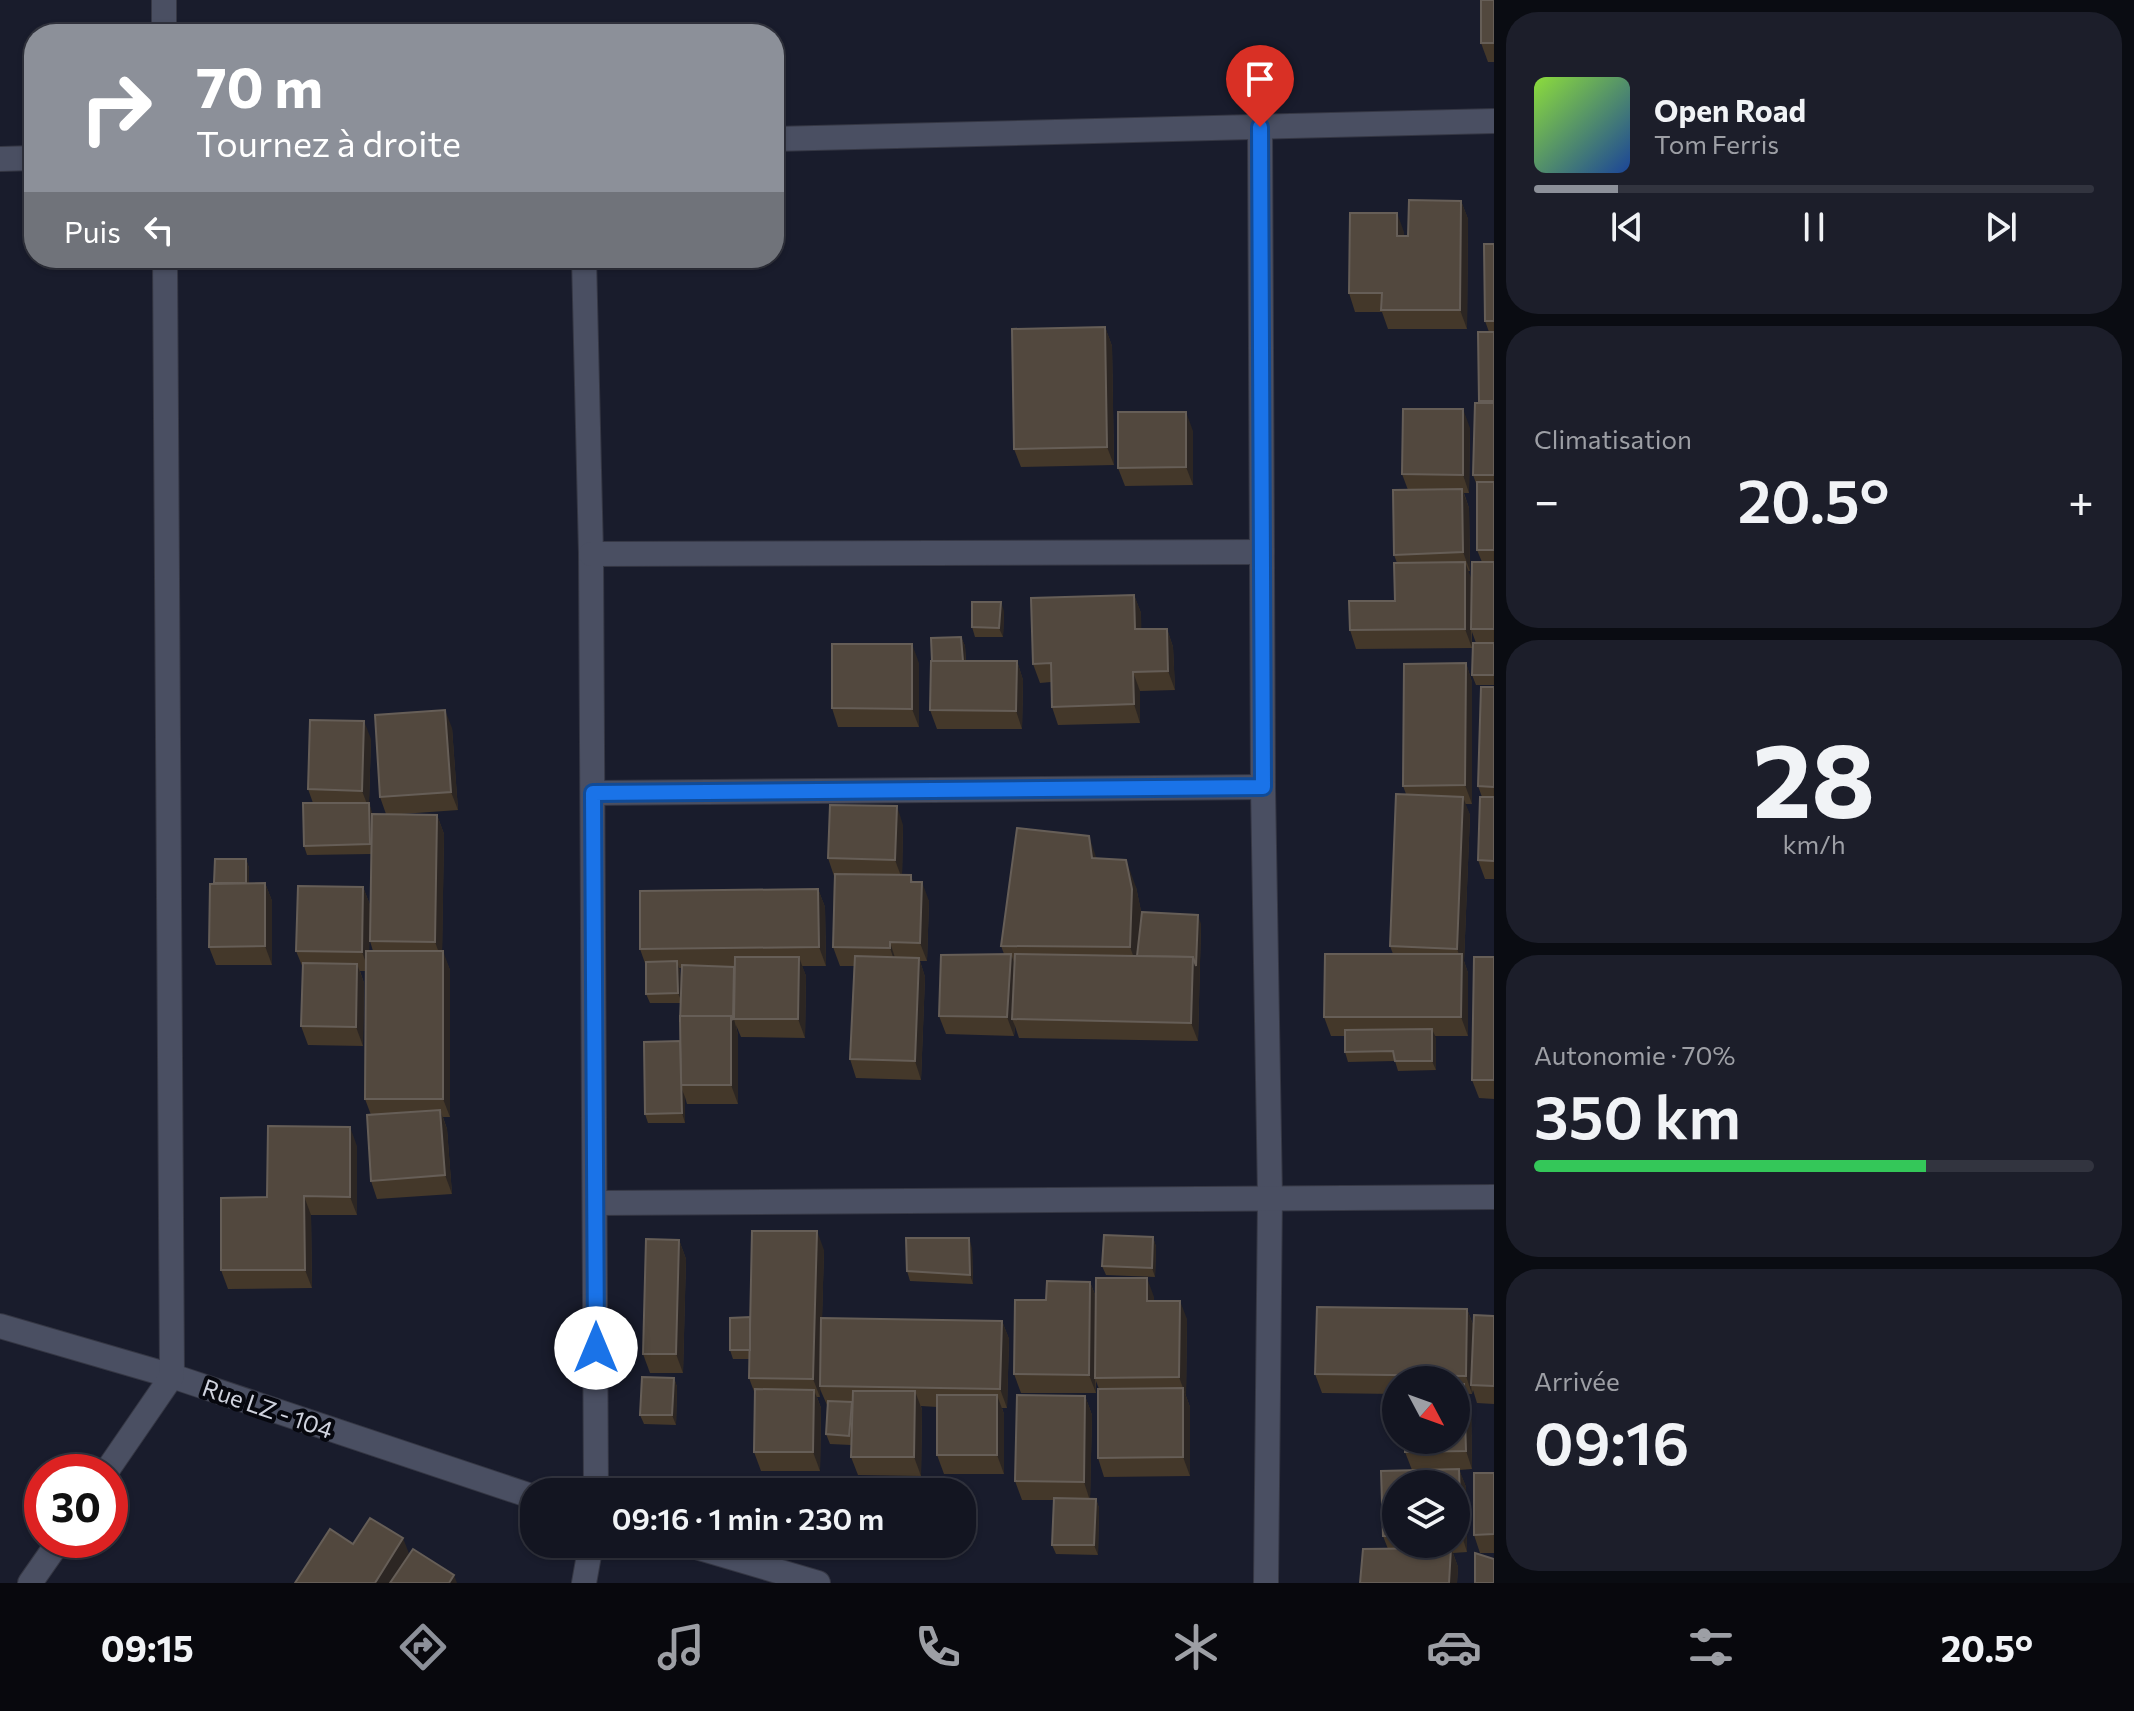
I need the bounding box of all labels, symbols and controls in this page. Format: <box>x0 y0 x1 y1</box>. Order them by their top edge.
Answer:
pin <box>1226 45 1294 127</box>
text: 70 m <box>196 51 323 120</box>
icon: right <box>64 56 168 160</box>
icon: arrive <box>1238 57 1282 101</box>
text: Open Road <box>1654 91 1806 128</box>
text: Tournez à droite <box>196 120 461 164</box>
text: Tom Ferris <box>1654 128 1779 159</box>
icon: previous <box>1605 205 1649 249</box>
icon: pause <box>1792 205 1836 249</box>
icon: next <box>1979 205 2023 249</box>
icon: left <box>137 208 181 252</box>
text: Puis <box>64 212 121 249</box>
text: Climatisation <box>1534 423 1692 454</box>
text: 20.5° <box>1738 462 1890 535</box>
text: − <box>1534 472 1559 526</box>
text: + <box>2068 472 2094 526</box>
text: 28 <box>1753 712 1875 839</box>
text: km/h <box>1782 828 1846 859</box>
text: Autonomie · 70% <box>1534 1039 1735 1070</box>
text: 350 km <box>1534 1078 1741 1151</box>
position arrow <box>554 1306 638 1390</box>
text: Arrivée <box>1534 1365 1620 1396</box>
north arrow <box>1382 1366 1470 1454</box>
map controls <box>1382 1366 1470 1558</box>
street label: Rue LZ - 104 <box>199 1372 337 1444</box>
text: 09:16 <box>1534 1404 1689 1477</box>
speed limit sign: 30 <box>24 1454 128 1558</box>
button: layers <box>1382 1470 1470 1558</box>
text: 09:16 · 1 min · 230 m <box>612 1499 884 1536</box>
icon: directions <box>395 1619 451 1675</box>
icon: music <box>653 1619 709 1675</box>
icon: phone <box>910 1619 966 1675</box>
icon: climate <box>1168 1619 1224 1675</box>
icon: car <box>1426 1619 1482 1675</box>
icon: filters <box>1683 1619 1739 1675</box>
text: 09:15 <box>101 1625 194 1669</box>
text: 20.5° <box>1941 1625 2033 1669</box>

